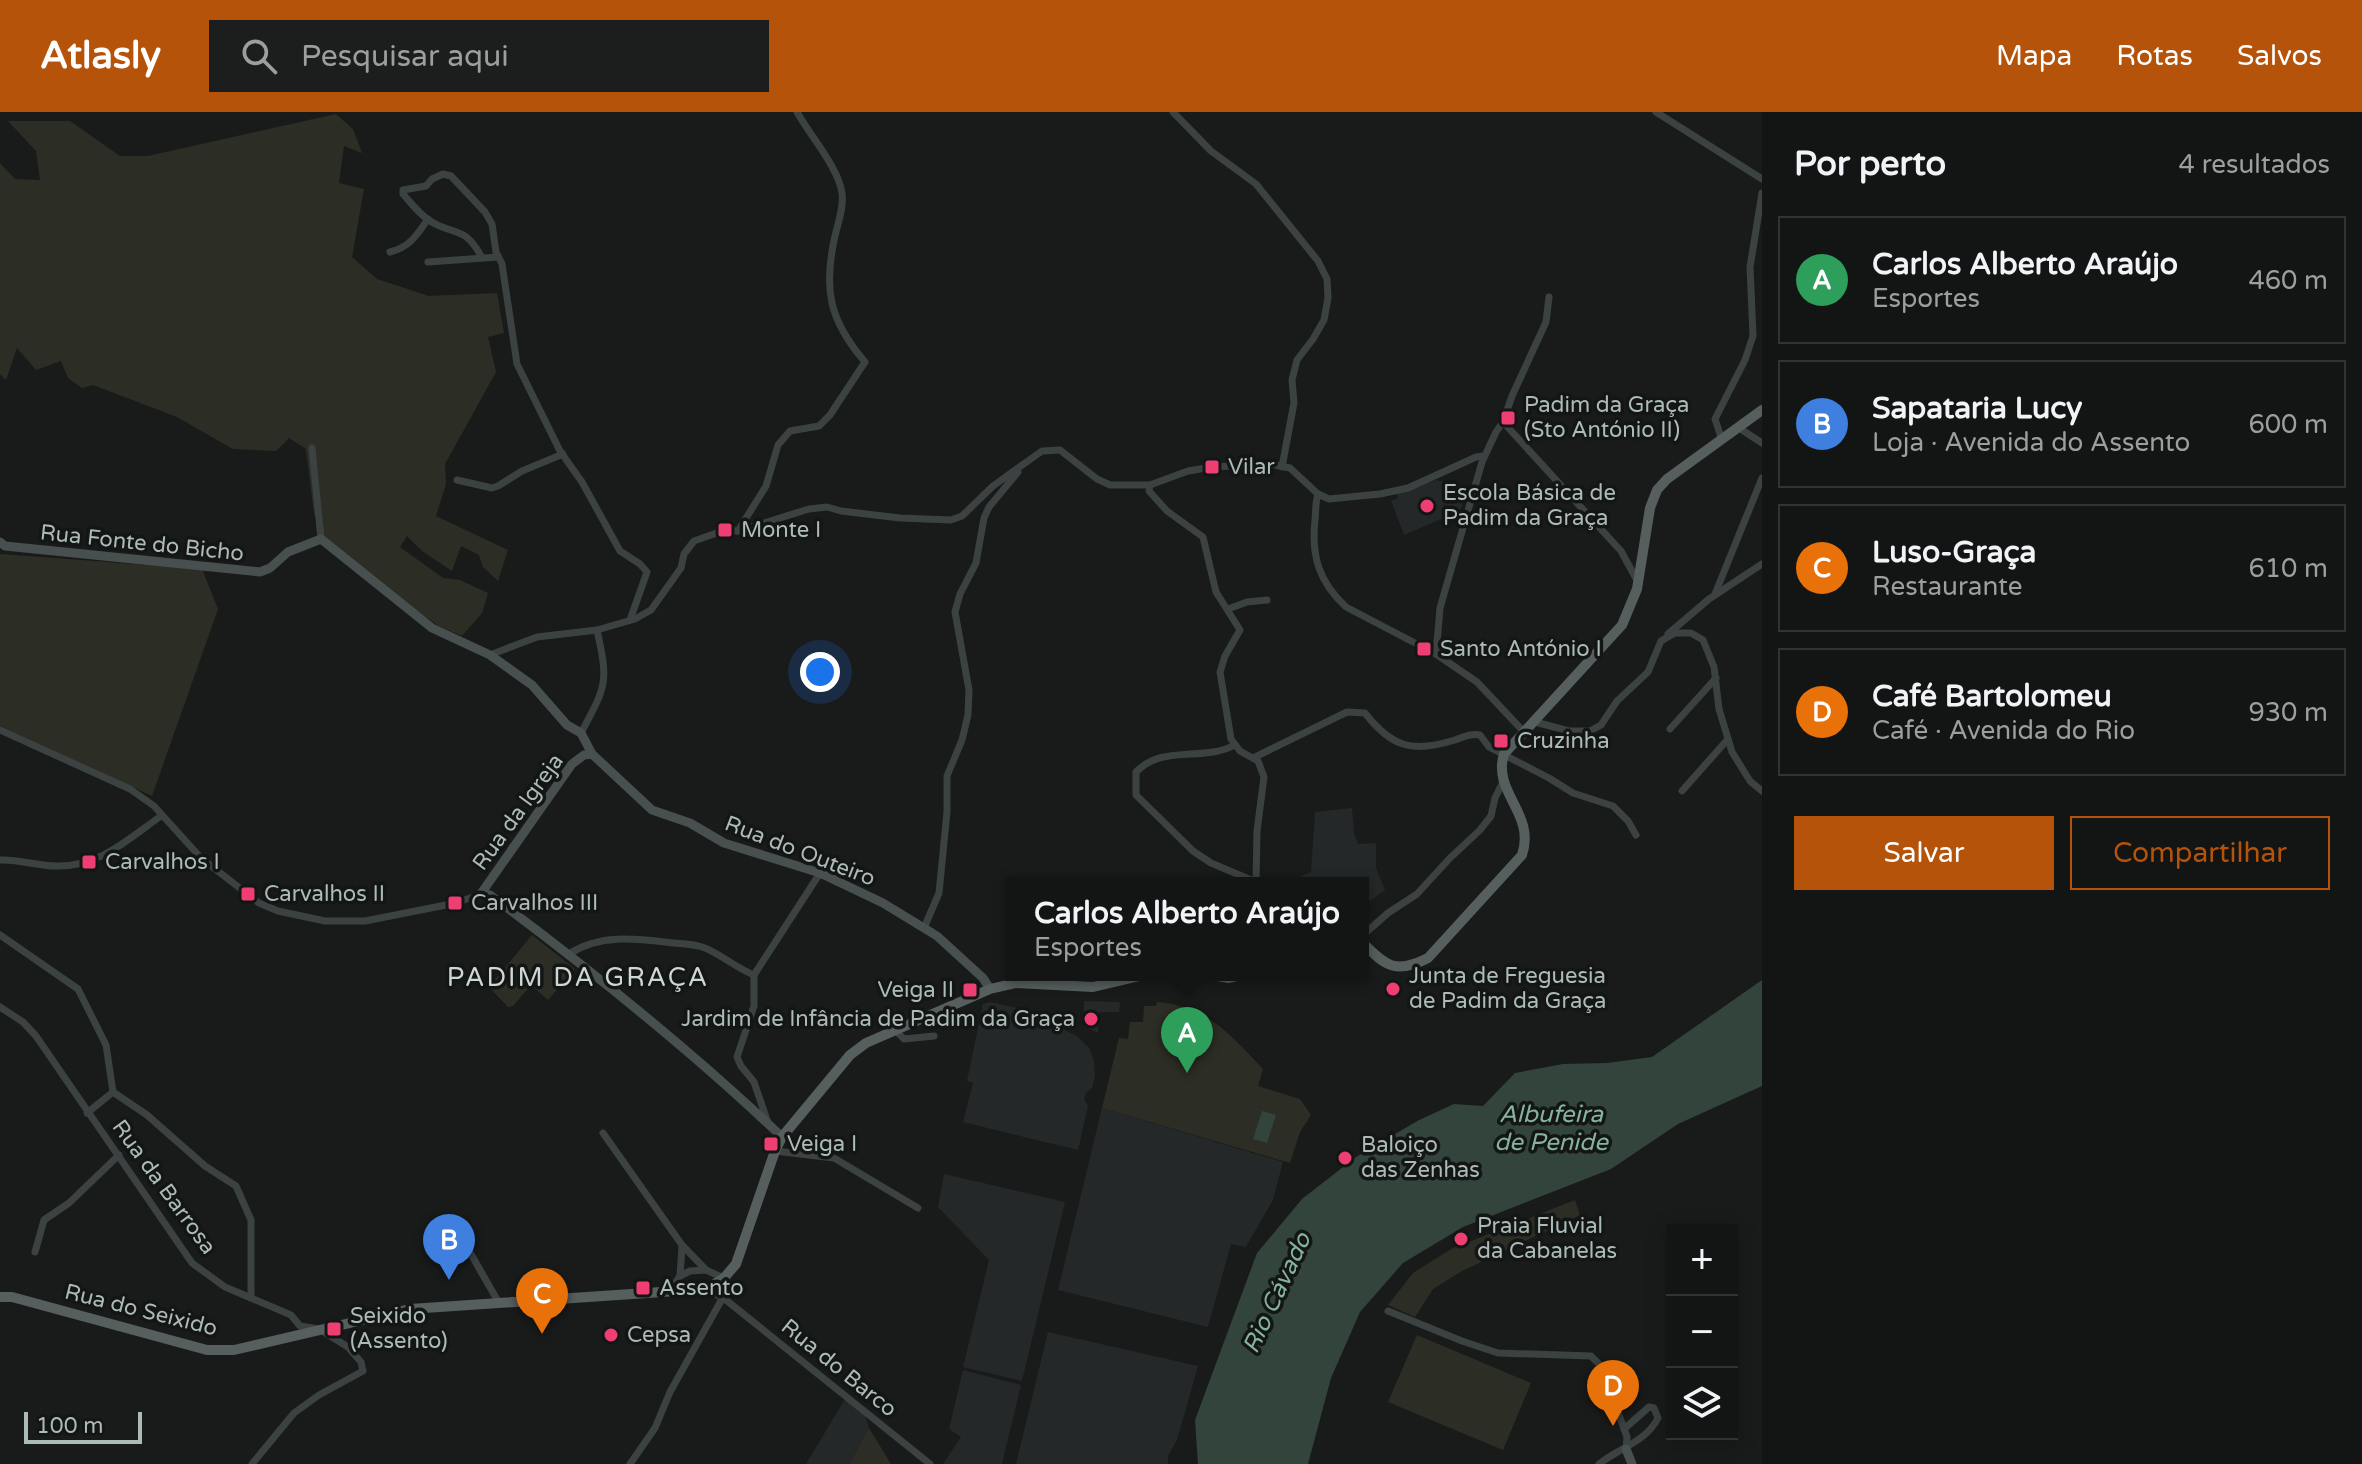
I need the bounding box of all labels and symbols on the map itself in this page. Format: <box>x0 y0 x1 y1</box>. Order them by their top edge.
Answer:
place label: Padim da Graça (Sto António II) <box>1524 392 1689 443</box>
marker: Padim da Graça (Sto António II) <box>1499 409 1517 427</box>
place label: Vilar <box>1228 454 1275 480</box>
marker: Vilar <box>1203 458 1221 476</box>
place label: Escola Básica de Padim da Graça <box>1443 480 1616 531</box>
marker: Escola Básica de Padim da Graça <box>1418 497 1436 515</box>
place label: Monte I <box>741 517 821 543</box>
street label: Rua Fonte do Bicho <box>39 519 245 567</box>
marker: Monte I <box>716 521 734 539</box>
place label: Santo António I <box>1440 636 1602 662</box>
marker: Santo António I <box>1415 640 1433 658</box>
your location <box>800 652 840 692</box>
place label: Cruzinha <box>1517 728 1610 754</box>
marker: Cruzinha <box>1492 732 1510 750</box>
street label: Rua da Igreja <box>467 749 569 875</box>
street label: Rua do Outeiro <box>721 810 879 892</box>
place label: Carvalhos I <box>105 849 220 875</box>
marker: Carvalhos I <box>80 853 98 871</box>
place label: Carvalhos II <box>264 881 385 907</box>
marker: Carvalhos II <box>239 885 257 903</box>
place label: Carvalhos III <box>471 890 598 916</box>
marker: Carvalhos III <box>446 894 464 912</box>
district label: PADIM DA GRAÇA <box>447 962 709 993</box>
place label: Junta de Freguesia de Padim da Graça <box>1409 963 1606 1014</box>
place label: Veiga II <box>878 977 954 1003</box>
marker: Junta de Freguesia de Padim da Graça <box>1384 980 1402 998</box>
marker: Veiga II <box>961 981 979 999</box>
place label: Jardim de Infância de Padim da Graça <box>681 1006 1075 1032</box>
pin: A <box>1161 1007 1213 1073</box>
marker: Jardim de Infância de Padim da Graça <box>1082 1010 1100 1028</box>
water label: Albufeira de Penide <box>1494 1100 1609 1157</box>
street label: Rua da Barrosa <box>107 1115 221 1259</box>
place label: Veiga I <box>787 1131 857 1157</box>
place label: Baloiço das Zenhas <box>1361 1132 1480 1183</box>
marker: Veiga I <box>762 1135 780 1153</box>
marker: Baloiço das Zenhas <box>1336 1149 1354 1167</box>
place label: Praia Fluvial da Cabanelas <box>1477 1213 1617 1264</box>
pin: B <box>423 1214 475 1280</box>
water label: Rio Cávado <box>1236 1227 1318 1358</box>
marker: Praia Fluvial da Cabanelas <box>1452 1230 1470 1248</box>
pin: C <box>516 1268 568 1334</box>
place label: Assento <box>659 1275 744 1301</box>
street label: Rua do Seixido <box>62 1278 220 1342</box>
marker: Assento <box>634 1279 652 1297</box>
place label: Seixido (Assento) <box>350 1303 448 1354</box>
street label: Rua do Barco <box>776 1314 902 1422</box>
marker: Seixido (Assento) <box>325 1320 343 1338</box>
place label: Cepsa <box>627 1322 691 1348</box>
marker: Cepsa <box>602 1326 620 1344</box>
pin: D <box>1587 1360 1639 1426</box>
scale bar <box>24 1408 142 1444</box>

